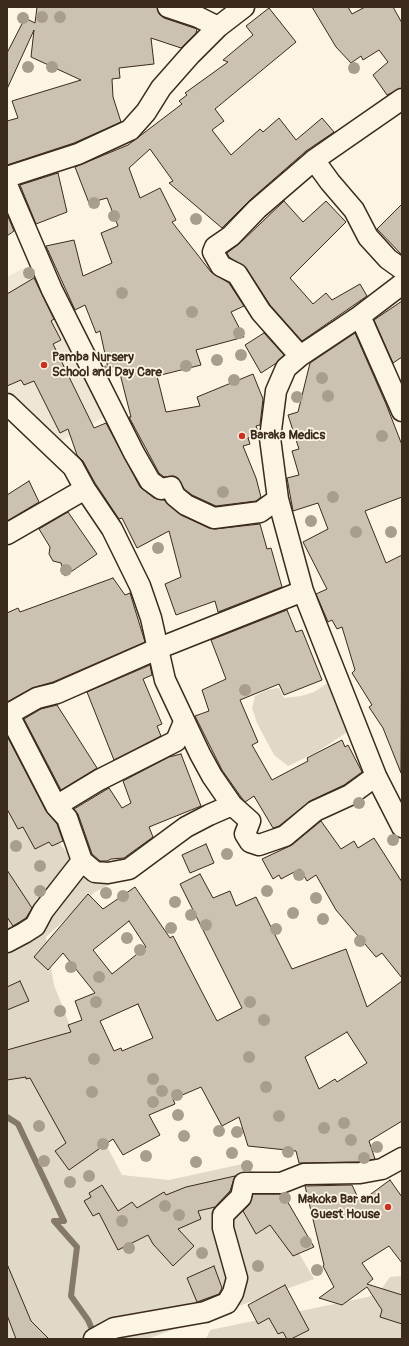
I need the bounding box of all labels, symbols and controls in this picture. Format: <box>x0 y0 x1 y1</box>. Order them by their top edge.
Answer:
place label: Pamba Nursery School and Day Care <box>52 350 162 381</box>
marker: Pamba Nursery School and Day Care <box>39 360 49 370</box>
place label: Baraka Medics <box>250 428 325 444</box>
marker: Baraka Medics <box>237 431 247 441</box>
place label: Makoka Bar and Guest House <box>298 1192 380 1223</box>
marker: Makoka Bar and Guest House <box>383 1202 393 1212</box>

